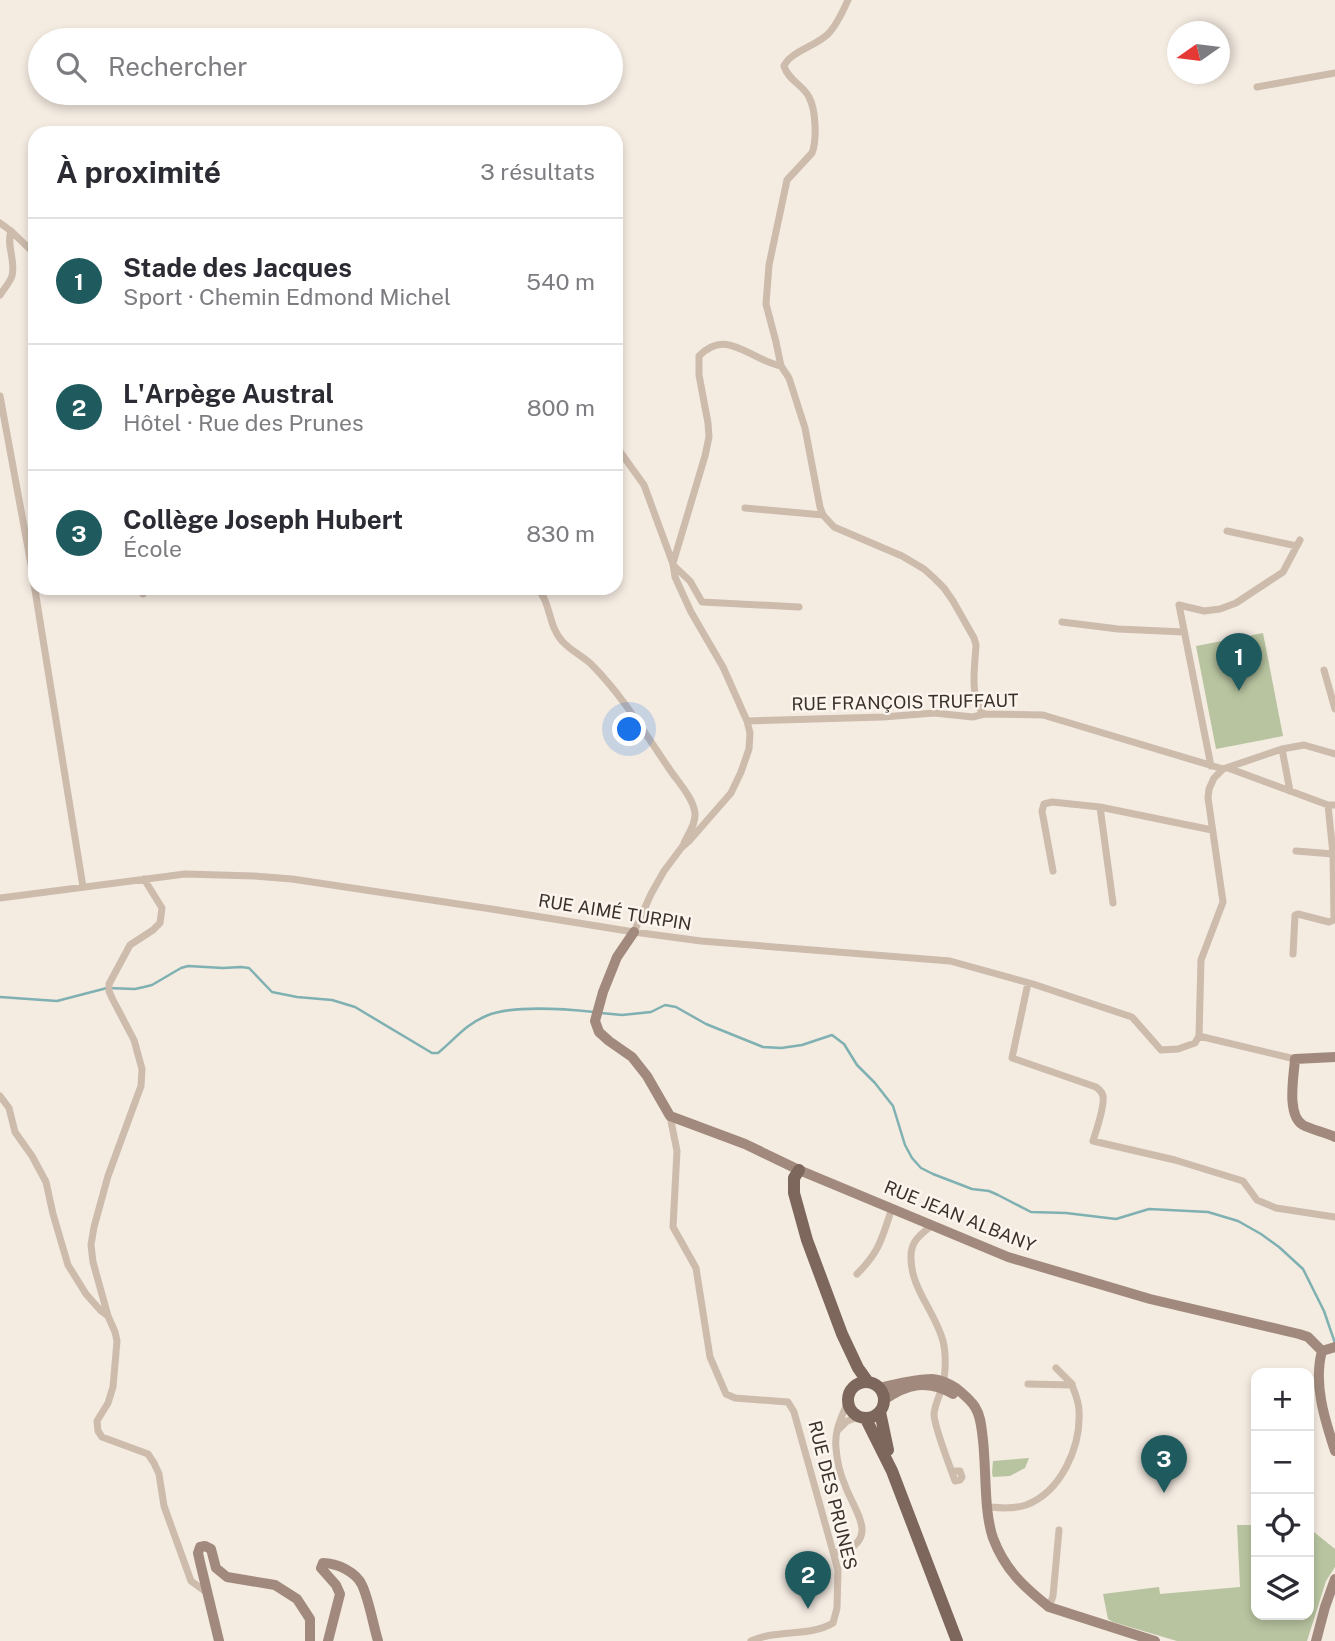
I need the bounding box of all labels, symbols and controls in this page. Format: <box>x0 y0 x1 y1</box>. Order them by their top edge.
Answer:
north arrow <box>1167 21 1230 84</box>
search box <box>28 28 623 105</box>
icon: search <box>52 48 90 86</box>
text: Rechercher <box>108 51 247 82</box>
text: À proximité <box>56 154 221 190</box>
text: 3 résultats <box>480 158 595 185</box>
text: Stade des Jacques <box>123 252 352 283</box>
text: 1 <box>74 268 84 295</box>
text: 540 m <box>526 268 595 295</box>
text: Sport · Chemin Edmond Michel <box>123 283 451 310</box>
text: L'Arpège Austral <box>123 378 334 409</box>
text: 2 <box>72 394 86 421</box>
text: 800 m <box>527 394 595 421</box>
text: Hôtel · Rue des Prunes <box>123 409 364 436</box>
text: Collège Joseph Hubert <box>123 504 403 535</box>
text: 3 <box>71 520 87 547</box>
text: 830 m <box>526 520 595 547</box>
text: École <box>123 535 182 562</box>
pin: 1 <box>1216 633 1262 691</box>
street label: RUE FRANÇOIS TRUFFAUT <box>791 690 1019 714</box>
your location <box>612 712 646 746</box>
street label: RUE AIMÉ TURPIN <box>537 889 693 934</box>
street label: RUE JEAN ALBANY <box>881 1176 1039 1256</box>
map controls <box>1251 1368 1314 1620</box>
button: + <box>1251 1368 1314 1431</box>
street label: RUE DES PRUNES <box>804 1418 862 1572</box>
button: − <box>1251 1431 1314 1494</box>
pin: 3 <box>1141 1435 1187 1493</box>
button: locate <box>1251 1494 1314 1557</box>
pin: 2 <box>785 1551 831 1609</box>
button: layers <box>1251 1557 1314 1620</box>

